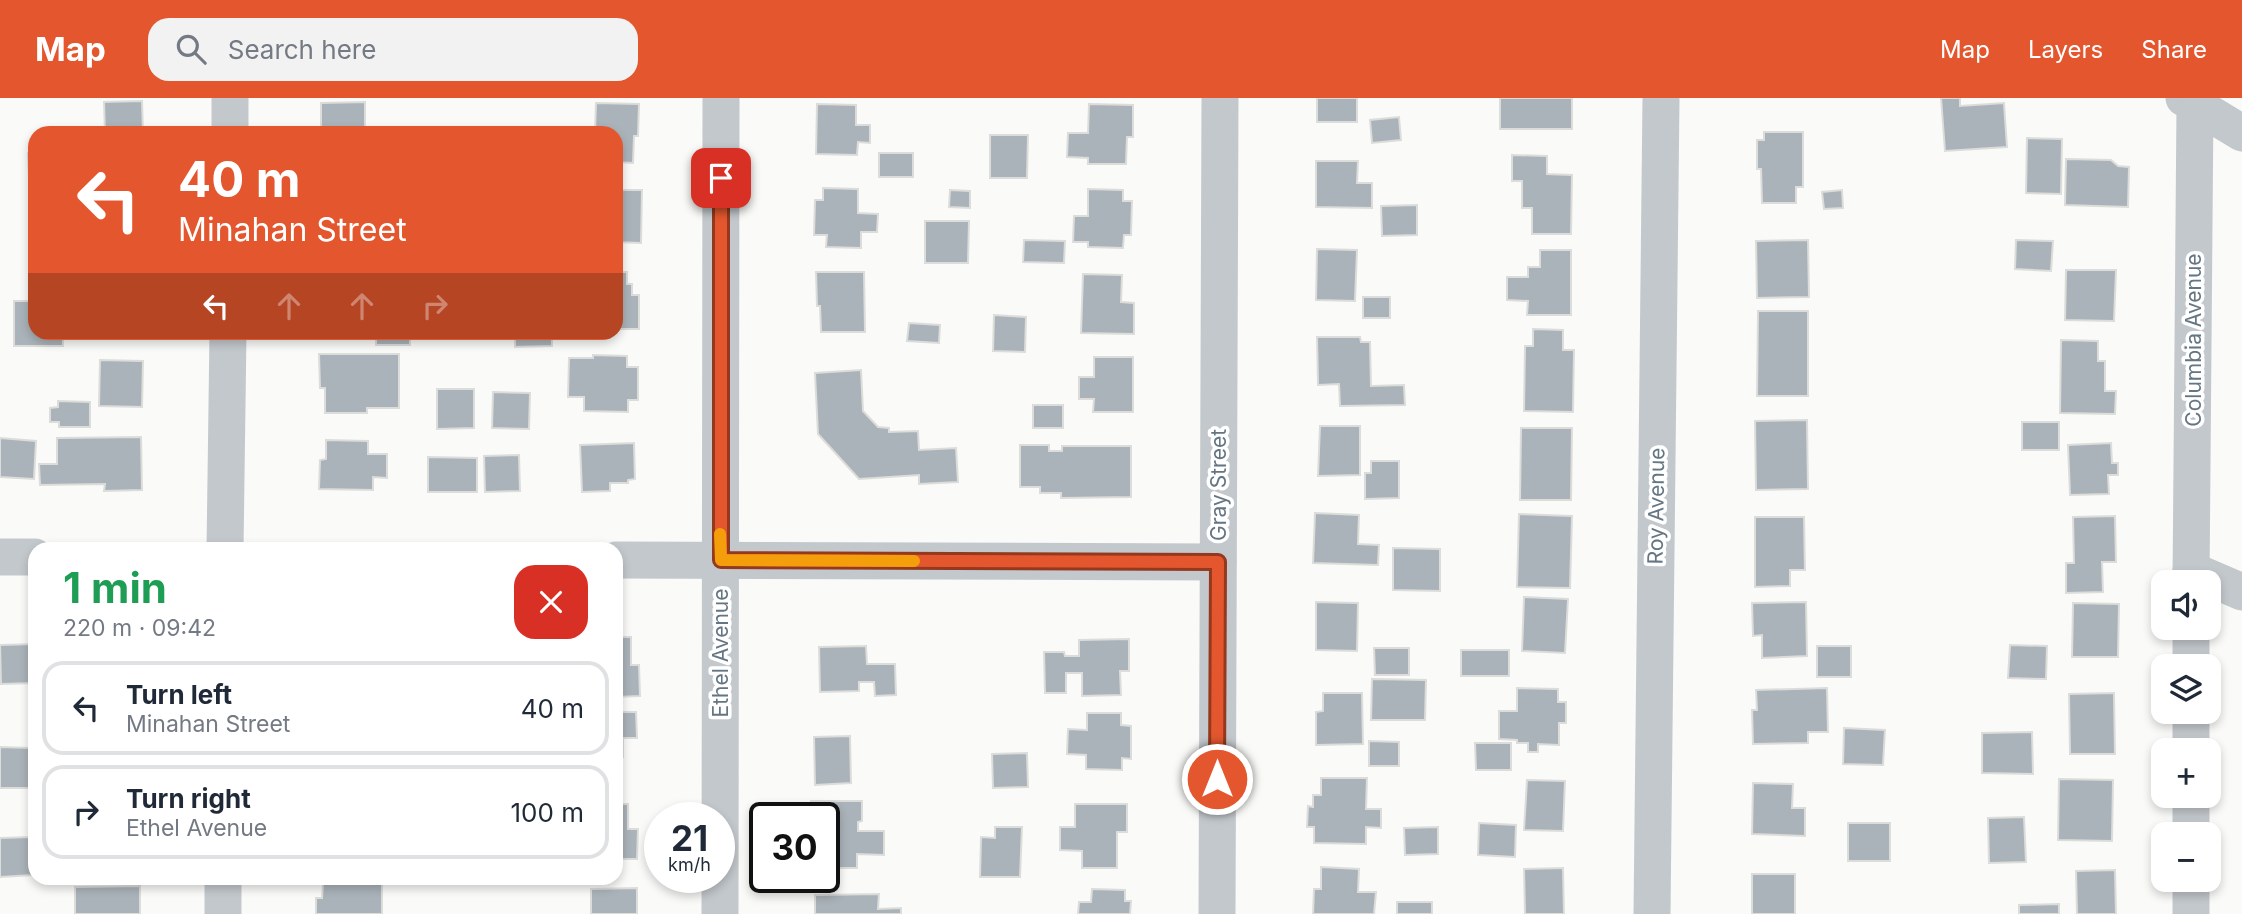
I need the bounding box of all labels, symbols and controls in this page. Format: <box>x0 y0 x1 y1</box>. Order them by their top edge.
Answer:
search box <box>148 18 638 81</box>
text: Map <box>35 29 106 69</box>
icon: search <box>172 30 210 68</box>
text: Search here <box>228 34 376 65</box>
text: Map <box>1940 35 1990 64</box>
text: Layers <box>2028 35 2103 64</box>
text: Share <box>2141 35 2207 64</box>
pin <box>691 148 751 208</box>
text: 40 m <box>178 150 301 209</box>
icon: left <box>63 154 154 245</box>
icon: arrive <box>702 159 740 197</box>
text: Minahan Street <box>178 210 407 249</box>
street label: Columbia Avenue <box>2181 253 2206 427</box>
icon: left <box>197 287 235 325</box>
icon: ahead <box>270 287 308 325</box>
icon: ahead <box>343 287 381 325</box>
icon: right <box>416 287 454 325</box>
street label: Gray Street <box>1206 429 1231 541</box>
street label: Roy Avenue <box>1642 447 1670 565</box>
text: 1 min <box>63 562 167 613</box>
button: close <box>514 565 588 639</box>
map controls <box>2151 570 2221 892</box>
button: sound <box>2151 570 2221 640</box>
street label: Ethel Avenue <box>708 589 733 717</box>
text: 220 m · 09:42 <box>63 614 216 642</box>
button: layers <box>2151 654 2221 724</box>
text: Turn left <box>126 679 232 710</box>
icon: left <box>67 689 105 727</box>
text: 40 m <box>521 693 584 724</box>
text: Minahan Street <box>126 710 290 738</box>
button: + <box>2151 738 2221 808</box>
position arrow <box>1180 742 1254 816</box>
text: Turn right <box>126 783 251 814</box>
icon: right <box>67 793 105 831</box>
text: 100 m <box>511 797 584 828</box>
speed limit sign: 30 <box>749 802 840 893</box>
text: Ethel Avenue <box>126 814 267 842</box>
text: 21 <box>671 817 708 859</box>
button: − <box>2151 822 2221 892</box>
text: km/h <box>668 854 711 875</box>

